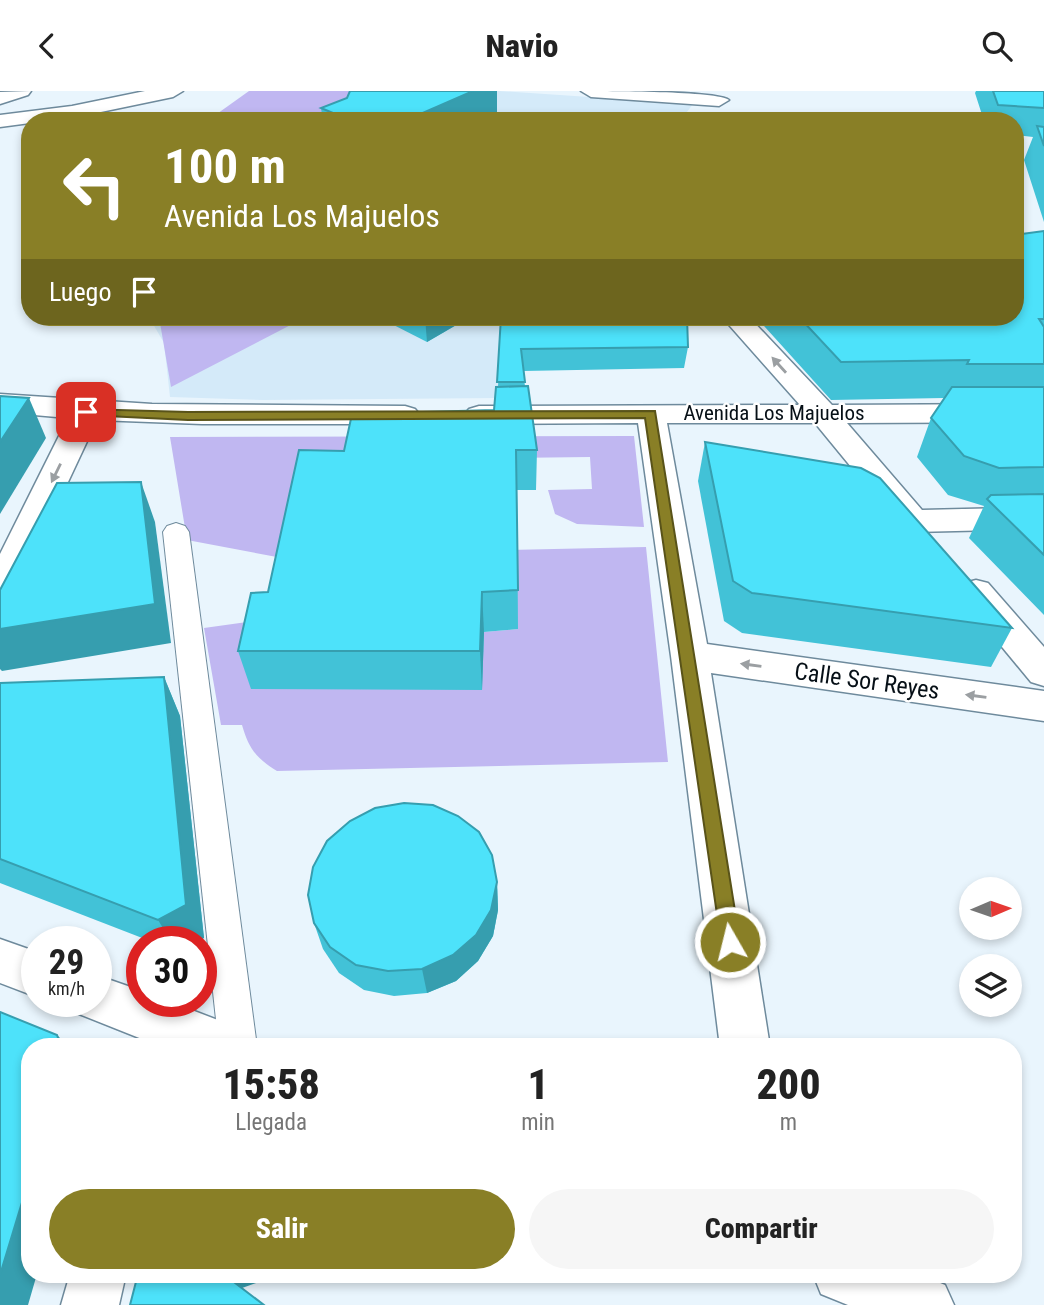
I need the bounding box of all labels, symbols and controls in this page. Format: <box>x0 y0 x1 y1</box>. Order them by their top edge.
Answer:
icon: back <box>28 27 66 65</box>
text: Navio <box>486 27 558 65</box>
icon: search <box>978 27 1016 65</box>
text: 100 m <box>164 138 286 195</box>
icon: left <box>49 140 140 231</box>
text: Avenida Los Majuelos <box>164 197 440 235</box>
icon: arrive <box>125 273 163 311</box>
text: Luego <box>49 277 111 307</box>
one-way arrow <box>771 357 787 374</box>
pin <box>56 382 116 442</box>
icon: arrive <box>67 393 105 431</box>
street label: Avenida Los Majuelos <box>683 401 865 425</box>
one-way arrow <box>51 463 62 483</box>
street label: Calle Sor Reyes <box>793 657 941 705</box>
one-way arrow <box>740 659 762 670</box>
one-way arrow <box>965 691 987 702</box>
north arrow <box>959 877 1022 940</box>
map controls <box>959 877 1022 1017</box>
position arrow <box>693 905 767 979</box>
speed limit sign: 30 <box>126 926 217 1017</box>
text: 29 <box>49 942 84 983</box>
button: layers <box>959 954 1022 1017</box>
text: km/h <box>48 978 85 999</box>
text: 15:58 <box>222 1060 320 1109</box>
text: 1 <box>527 1060 549 1109</box>
text: 200 <box>756 1060 821 1109</box>
text: Llegada <box>235 1109 307 1136</box>
text: min <box>521 1109 555 1136</box>
text: m <box>780 1109 797 1136</box>
button: Salir <box>49 1189 515 1269</box>
button: Compartir <box>529 1189 994 1269</box>

